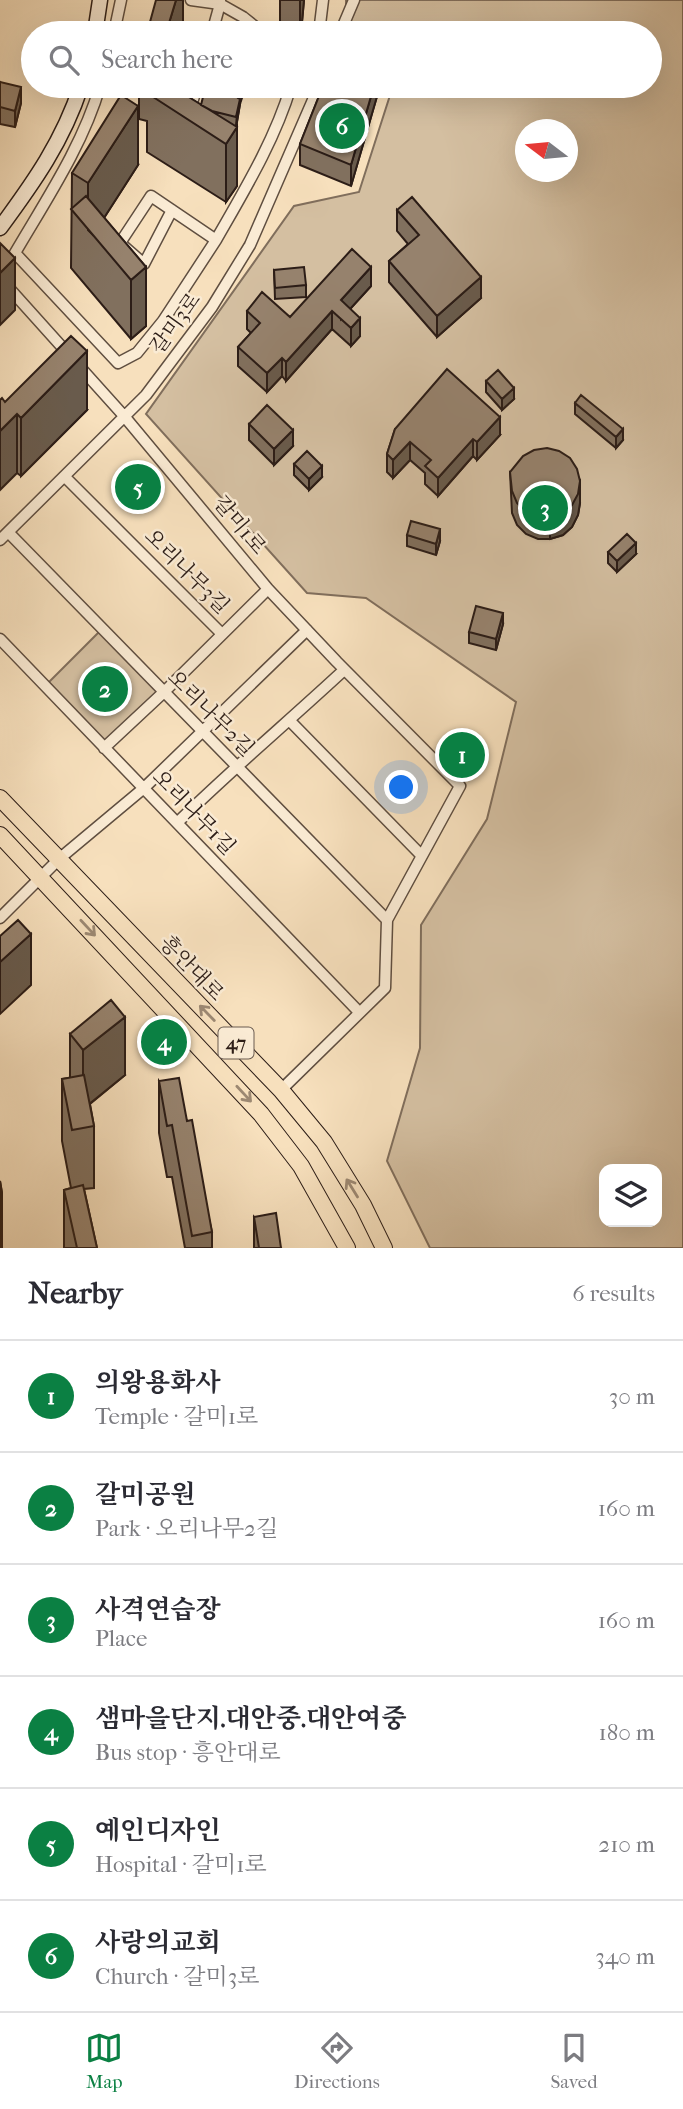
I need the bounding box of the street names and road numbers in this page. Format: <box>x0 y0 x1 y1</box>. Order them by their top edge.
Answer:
street label: 갈미3로 <box>145 288 205 358</box>
street label: 갈미1로 <box>209 491 271 559</box>
street label: 오리나무3길 <box>140 524 234 618</box>
street label: 오리나무2길 <box>163 665 259 761</box>
street label: 오리나무1길 <box>148 764 240 860</box>
street label: 흥안대로 <box>155 930 229 1006</box>
road number: 47 <box>218 1028 254 1058</box>

